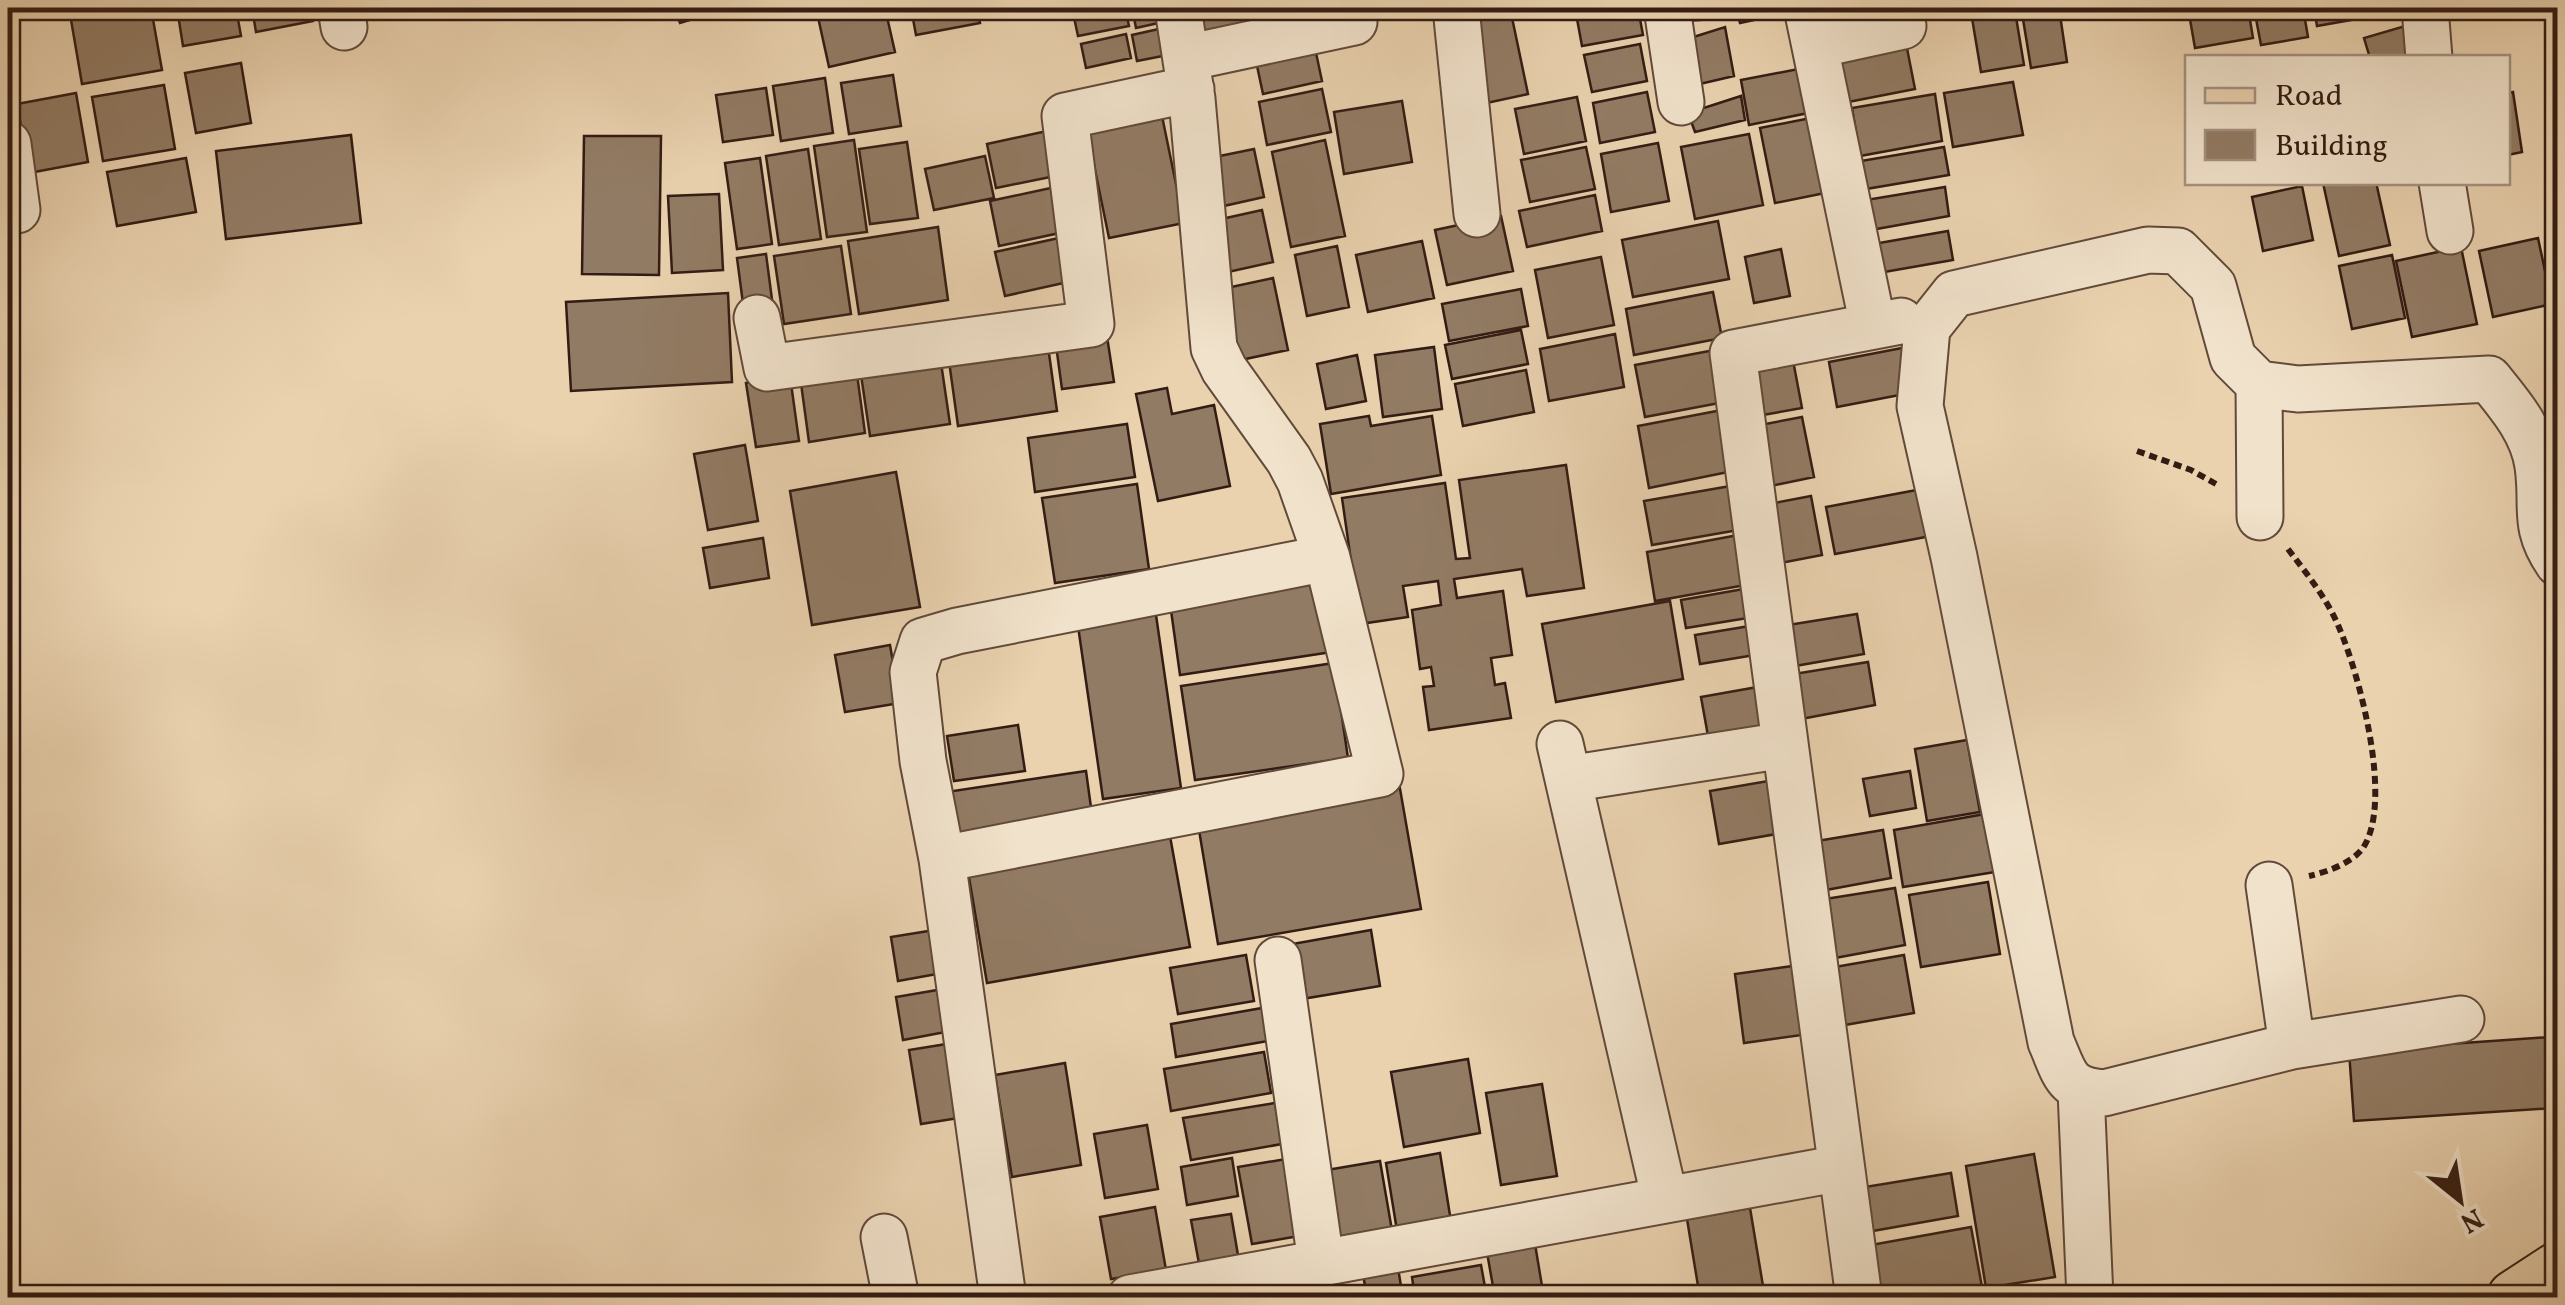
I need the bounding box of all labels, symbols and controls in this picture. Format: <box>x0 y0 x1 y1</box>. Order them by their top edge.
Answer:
legend <box>2185 55 2510 185</box>
text: Road <box>2275 76 2343 118</box>
text: Building <box>2275 126 2388 168</box>
north arrow <box>2410 1150 2510 1250</box>
text: N <box>2453 1198 2490 1241</box>

